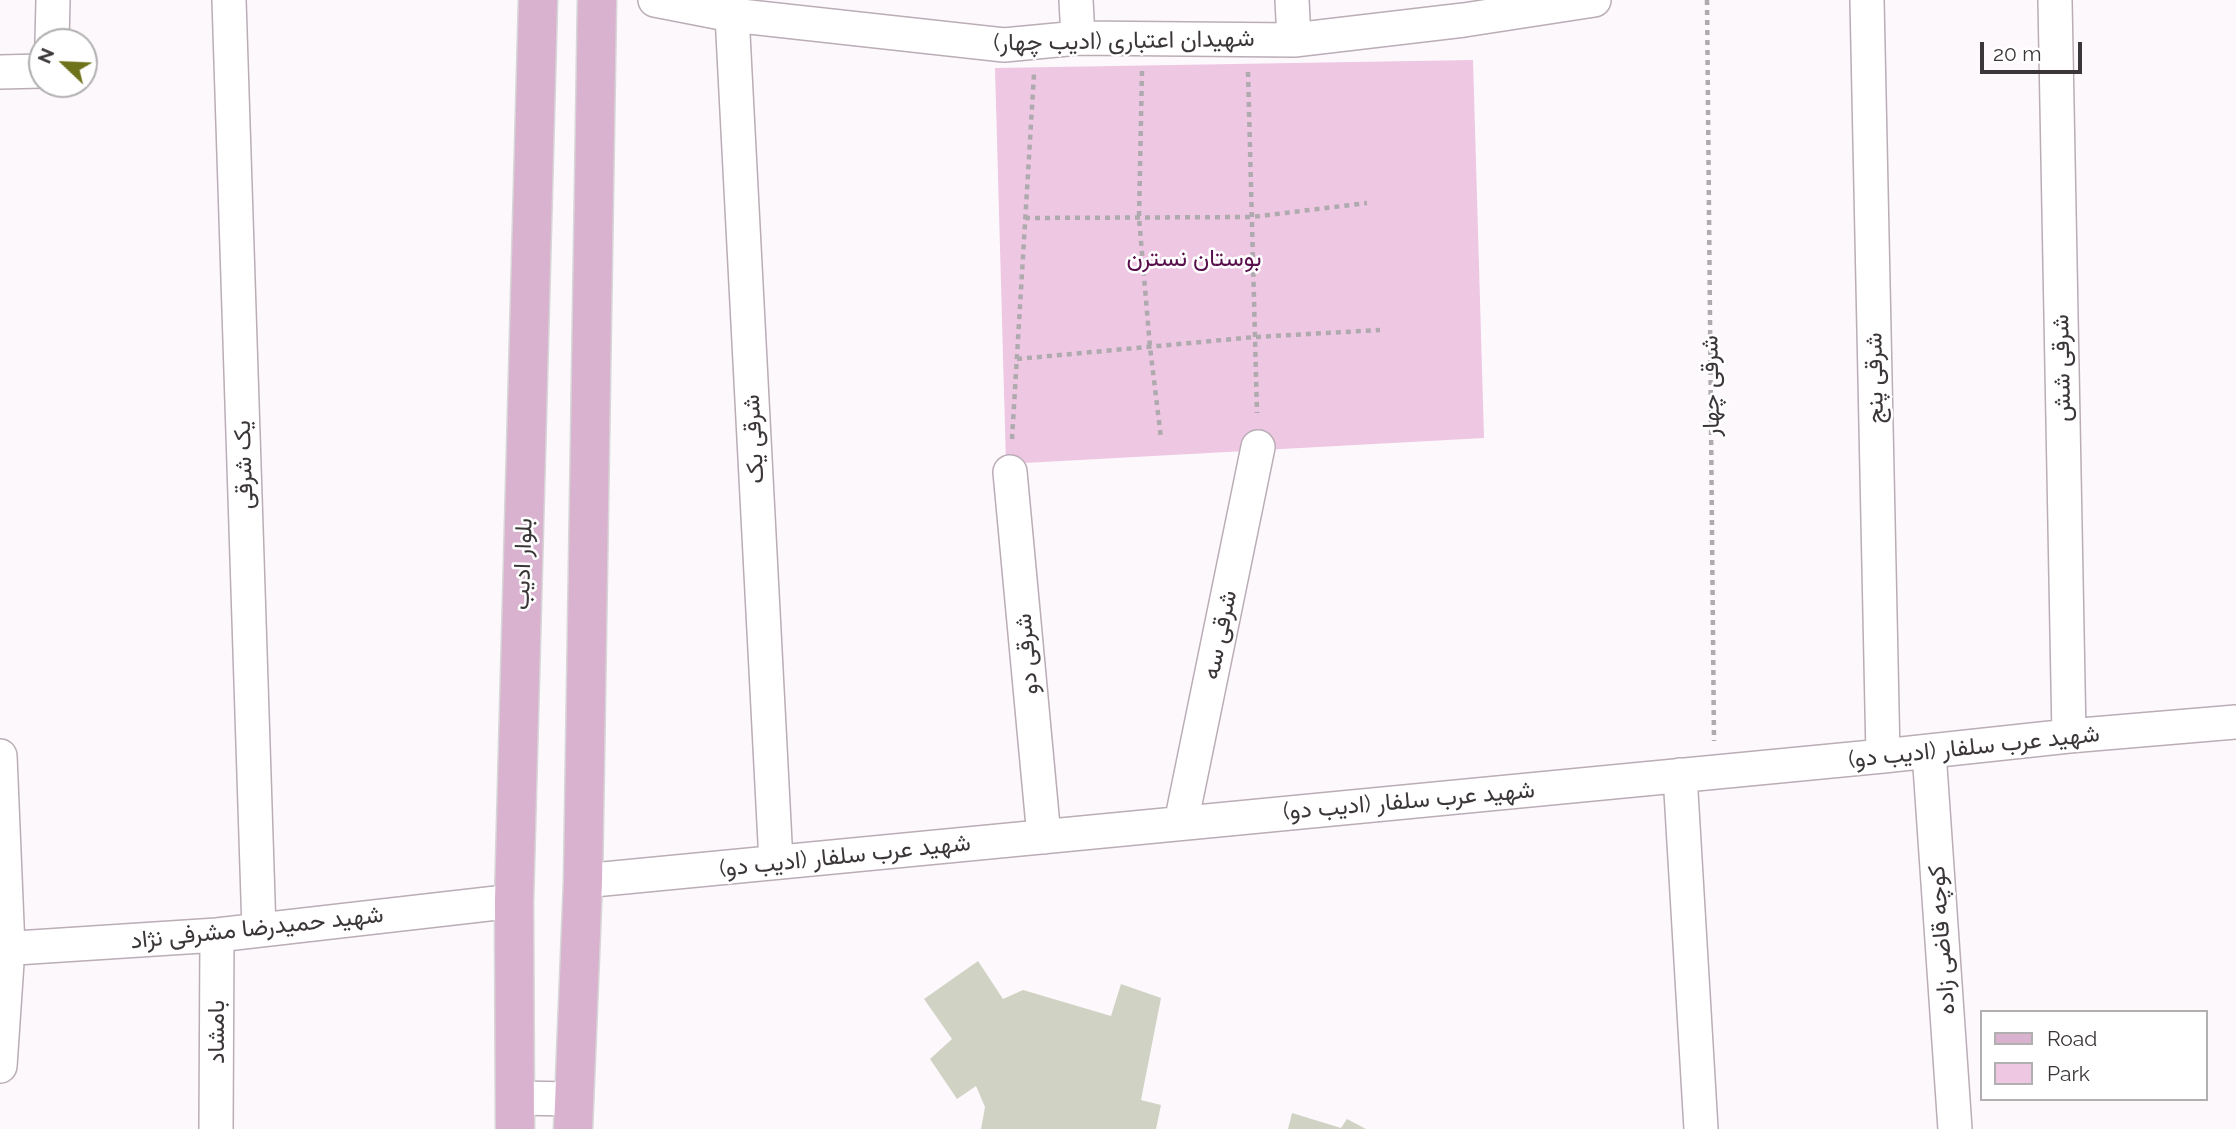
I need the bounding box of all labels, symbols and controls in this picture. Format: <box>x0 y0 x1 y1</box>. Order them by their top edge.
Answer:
street label: شهیدان اعتباری (ادیب چهار) <box>993 24 1255 58</box>
north arrow <box>28 28 98 98</box>
scale bar <box>1984 28 2086 72</box>
text: 20 m <box>1993 41 2041 66</box>
text: N <box>33 45 58 67</box>
park label: بوستان نسترن <box>1126 245 1262 273</box>
street label: شرقی شش <box>2047 314 2077 422</box>
street label: شرقی پنج <box>1860 332 1890 424</box>
street label: شرقی چهار <box>1696 335 1726 437</box>
street label: شرقی یک <box>737 394 771 484</box>
street label: یک شرقی <box>228 420 260 510</box>
street label: بلوار ادیب <box>507 517 539 611</box>
street label: شرقی سه <box>1196 588 1244 682</box>
street label: شرقی دو <box>1009 612 1045 696</box>
street label: شهید عرب سلفار (ادیب دو) <box>1847 719 2101 775</box>
street label: شهید عرب سلفار (ادیب دو) <box>1282 776 1536 826</box>
street label: شهید عرب سلفار (ادیب دو) <box>718 828 972 884</box>
street label: کوچه قاضی زاده <box>1922 864 1962 1016</box>
street label: شهید حمیدرضا مشرفی نژاد <box>129 900 385 956</box>
street label: بامشاد <box>203 1000 231 1064</box>
legend <box>1980 1010 2208 1101</box>
text: Road <box>2047 1026 2097 1051</box>
text: Park <box>2047 1061 2090 1086</box>

